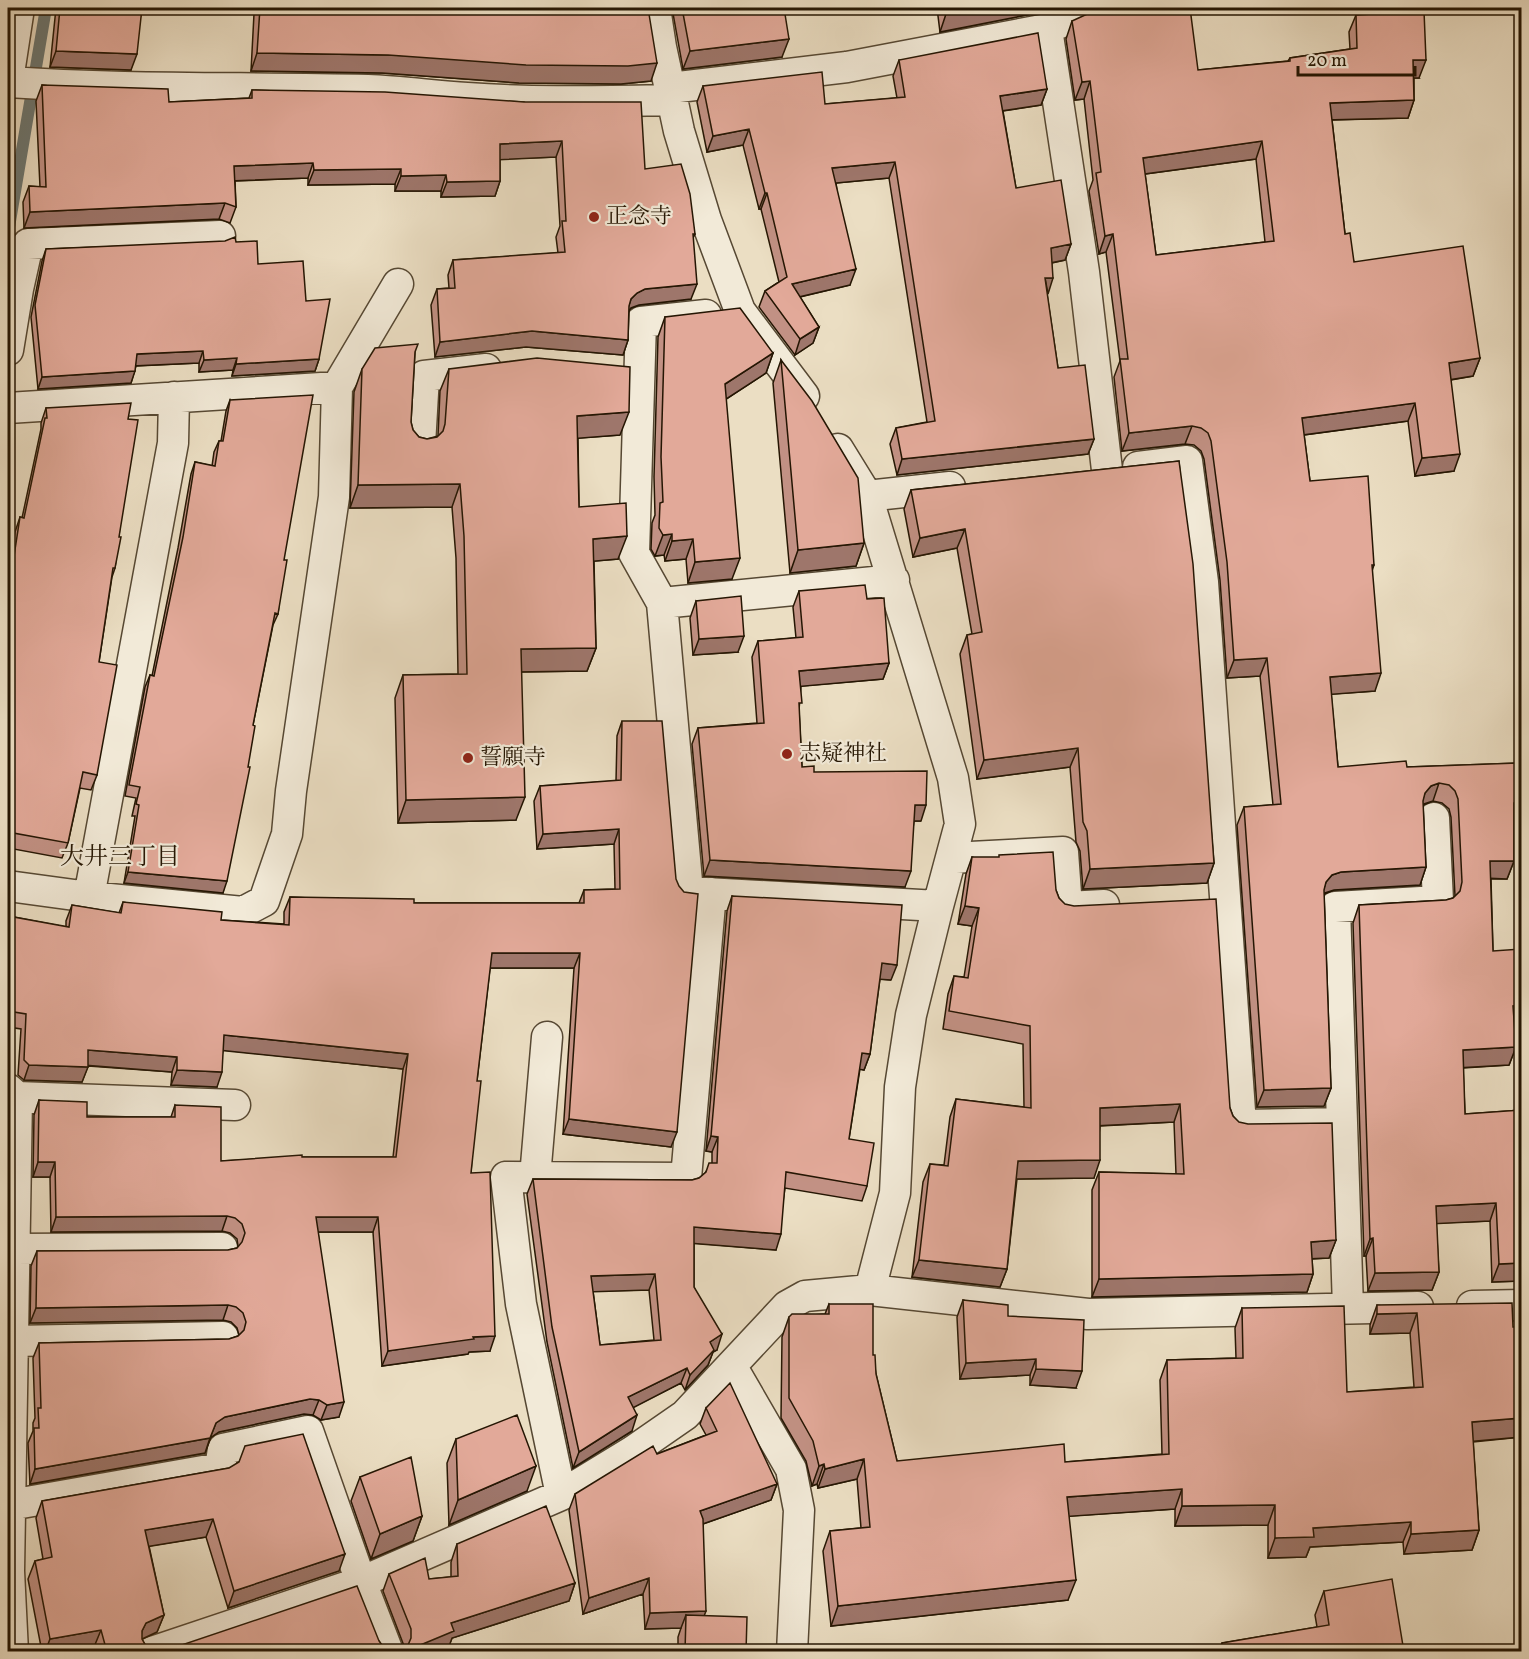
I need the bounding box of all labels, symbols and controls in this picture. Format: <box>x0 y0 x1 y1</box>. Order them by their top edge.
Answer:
scale bar <box>1298 39 1415 77</box>
text: 20 m <box>1307 49 1347 74</box>
place label: 正念寺 <box>606 202 672 233</box>
marker: 正念寺 <box>587 210 601 224</box>
place label: 志疑神社 <box>799 739 887 770</box>
place label: 誓願寺 <box>480 743 546 774</box>
marker: 志疑神社 <box>780 747 794 761</box>
marker: 誓願寺 <box>461 751 475 765</box>
district label: 大井三丁目 <box>60 841 180 875</box>

